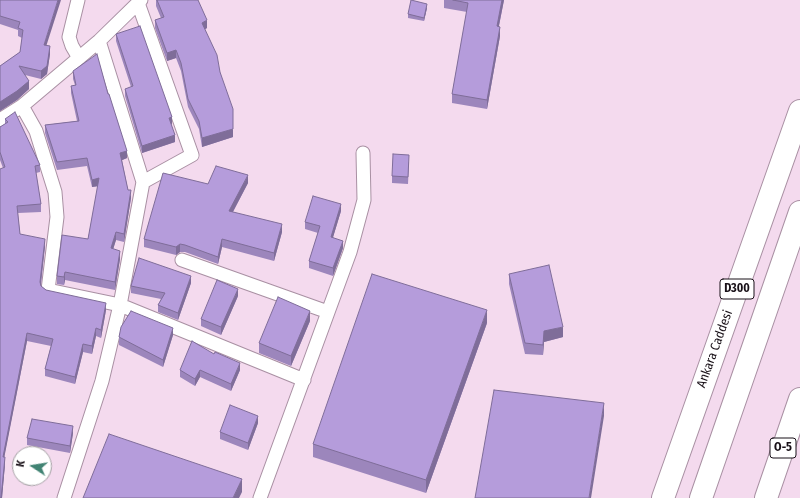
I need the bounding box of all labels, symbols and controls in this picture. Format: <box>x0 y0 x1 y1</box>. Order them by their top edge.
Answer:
road number: D300 <box>720 279 754 299</box>
street label: Ankara Caddesi <box>694 308 736 390</box>
road number: O-5 <box>770 438 796 458</box>
north arrow <box>12 446 52 486</box>
text: K <box>14 459 28 468</box>

